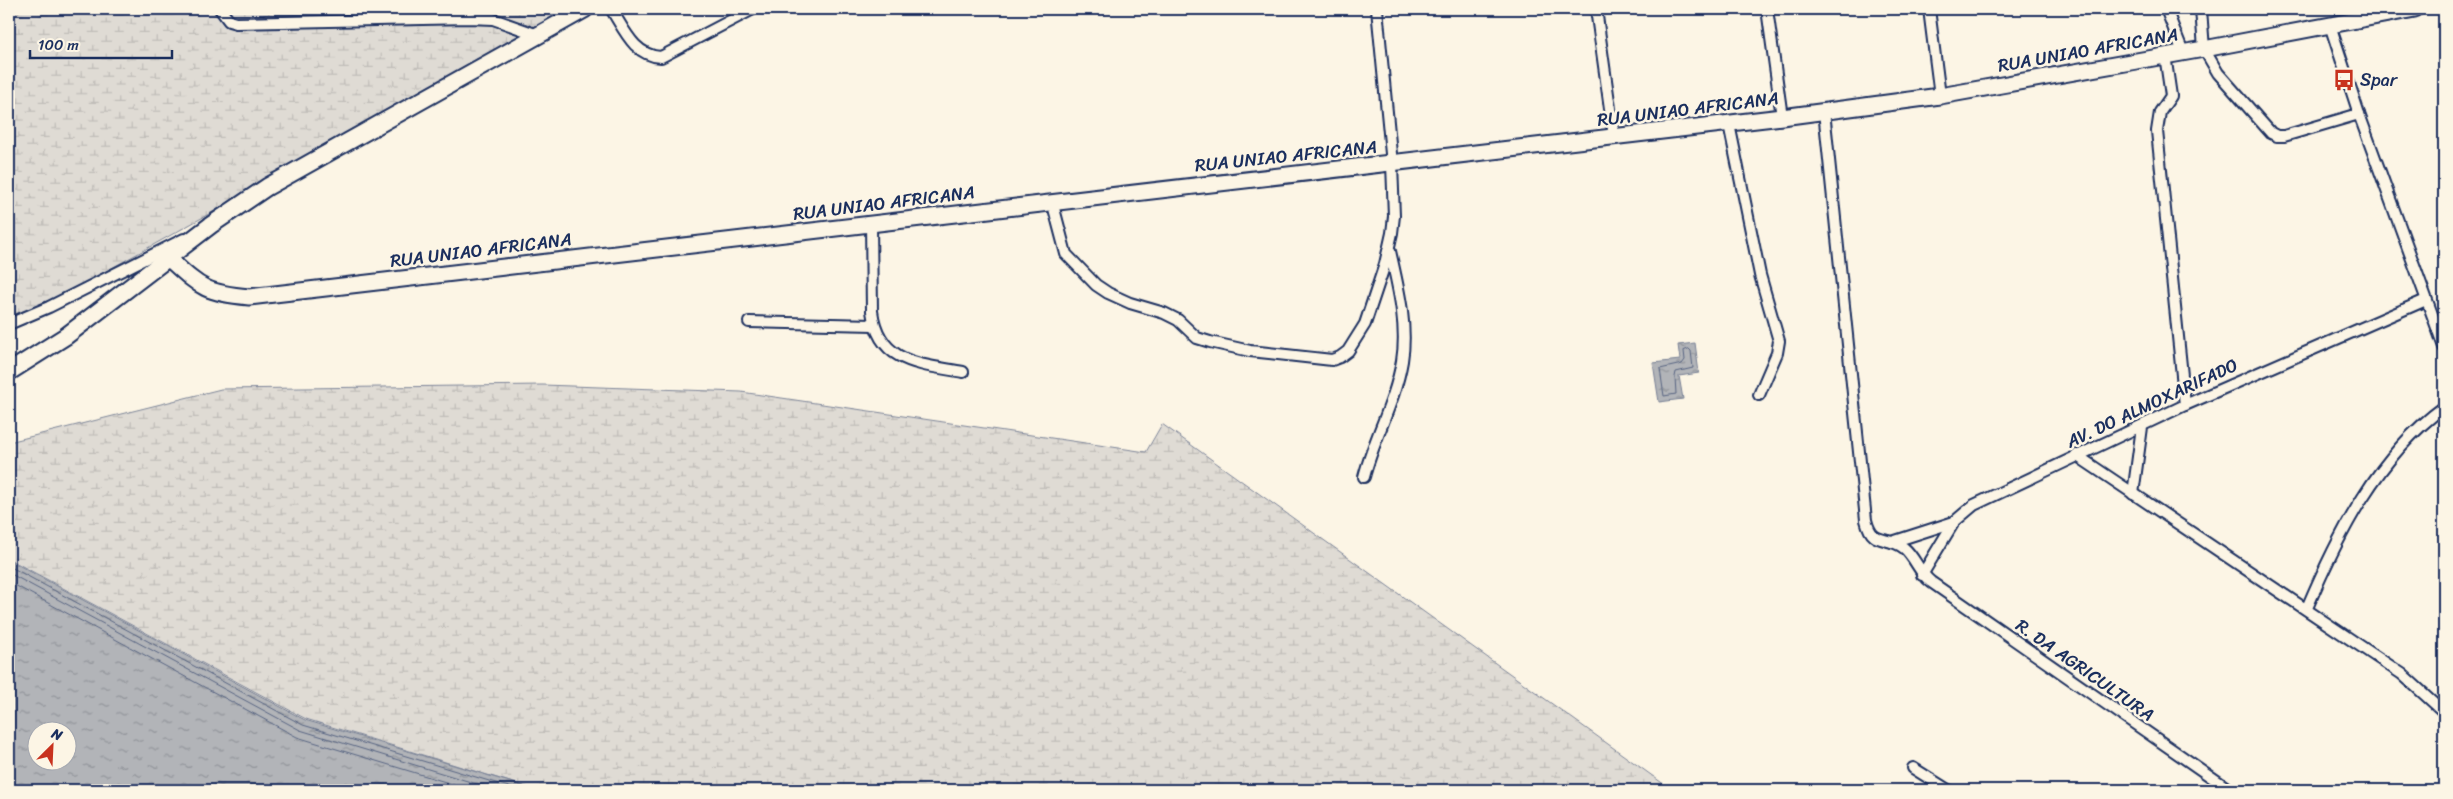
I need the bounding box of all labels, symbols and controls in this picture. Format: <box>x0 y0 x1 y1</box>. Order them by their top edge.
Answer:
street label: RUA UNIAO AFRICANA <box>1995 18 2181 82</box>
scale bar <box>30 28 172 60</box>
text: 100 m <box>38 32 79 58</box>
place label: Spar <box>2360 64 2399 96</box>
bus stop icon: Spar <box>2331 67 2357 93</box>
street label: RUA UNIAO AFRICANA <box>1595 82 1781 136</box>
street label: RUA UNIAO AFRICANA <box>1193 131 1379 181</box>
street label: RUA UNIAO AFRICANA <box>791 176 977 230</box>
street label: RUA UNIAO AFRICANA <box>388 223 574 277</box>
street label: AV. DO ALMOXARIFADO <box>2060 349 2243 457</box>
street label: R. DA AGRICULTURA <box>2009 610 2161 730</box>
text: N <box>47 721 67 748</box>
north arrow <box>28 722 78 772</box>

